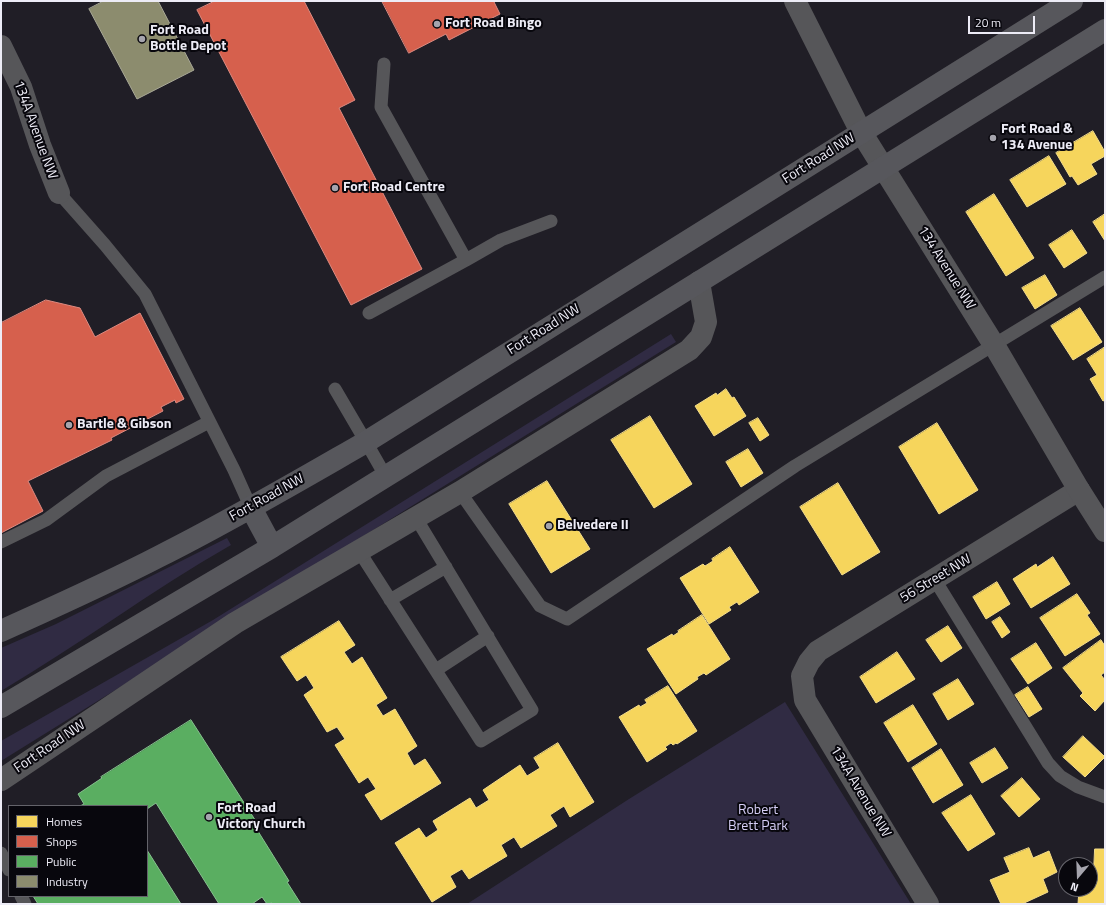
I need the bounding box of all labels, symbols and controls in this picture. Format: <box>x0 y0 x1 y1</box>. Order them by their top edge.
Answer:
scale bar <box>970 8 1037 34</box>
text: 20 m <box>975 13 1001 32</box>
place label: Fort Road Bingo <box>445 16 542 32</box>
marker: Fort Road Bingo <box>432 19 442 29</box>
place label: Fort Road Bottle Depot <box>150 23 226 56</box>
marker: Fort Road Bottle Depot <box>137 34 147 44</box>
street label: 134A Avenue NW <box>9 78 61 182</box>
place label: Fort Road & 134 Avenue <box>1001 122 1073 154</box>
street label: Fort Road NW <box>780 130 858 188</box>
marker: Fort Road & 134 Avenue <box>988 133 998 143</box>
place label: Fort Road Centre <box>343 180 445 196</box>
marker: Fort Road Centre <box>330 183 340 193</box>
street label: 134 Avenue NW <box>914 223 978 313</box>
street label: Fort Road NW <box>505 301 583 359</box>
place label: Bartle & Gibson <box>77 417 171 433</box>
marker: Bartle & Gibson <box>64 420 74 430</box>
street label: Fort Road NW <box>227 471 307 525</box>
place label: Belvedere II <box>557 518 629 534</box>
marker: Belvedere II <box>544 521 554 531</box>
street label: 56 Street NW <box>897 551 975 607</box>
street label: Fort Road NW <box>11 717 89 777</box>
street label: 134A Avenue NW <box>826 743 894 841</box>
place label: Fort Road Victory Church <box>217 801 305 834</box>
park label: Robert Brett Park <box>728 803 788 836</box>
legend <box>8 805 148 897</box>
text: Homes <box>46 812 82 831</box>
marker: Fort Road Victory Church <box>204 812 214 822</box>
text: Shops <box>46 832 77 851</box>
text: Public <box>46 852 76 871</box>
north arrow <box>1058 857 1098 897</box>
text: Industry <box>46 872 88 891</box>
text: N <box>1068 879 1081 896</box>

